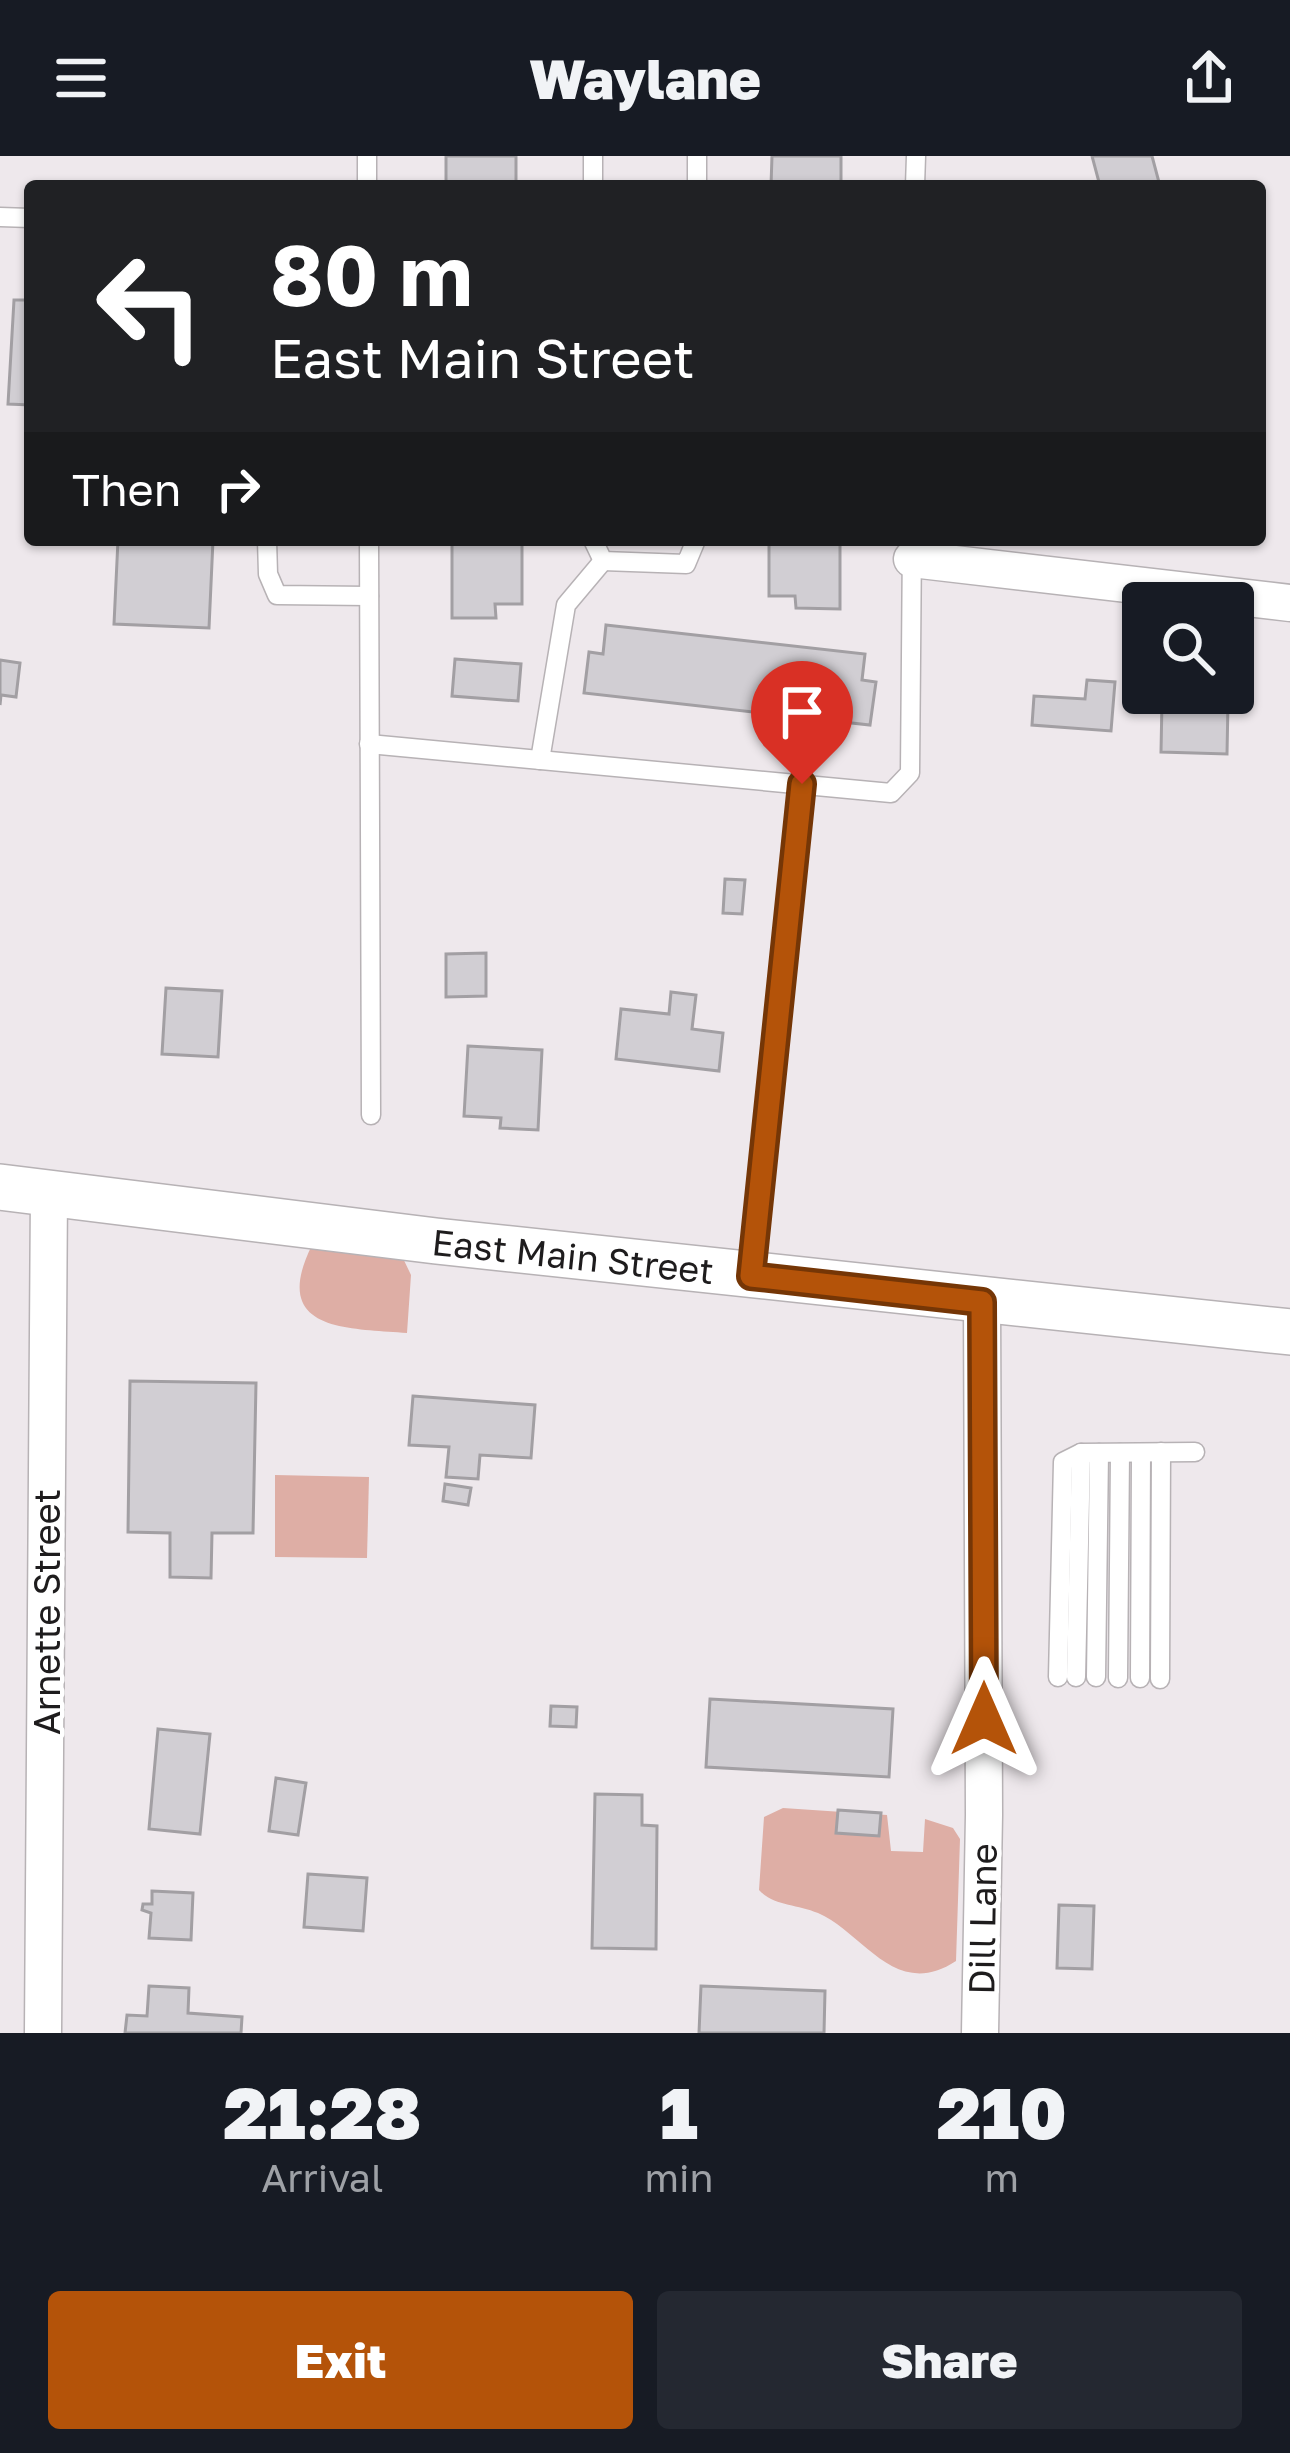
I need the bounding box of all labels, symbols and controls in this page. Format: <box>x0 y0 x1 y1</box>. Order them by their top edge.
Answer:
icon: menu <box>48 45 114 111</box>
icon: share <box>1176 45 1242 111</box>
text: Waylane <box>529 46 761 111</box>
text: 80 m <box>270 224 473 324</box>
icon: left <box>72 228 228 384</box>
text: East Main Street <box>270 325 695 390</box>
icon: right <box>205 456 271 522</box>
text: Then <box>72 462 181 516</box>
map controls <box>1122 582 1254 714</box>
button: search <box>1122 582 1254 714</box>
pin <box>751 661 853 784</box>
icon: arrive <box>769 679 835 745</box>
street label: East Main Street <box>430 1220 716 1292</box>
street label: Arnette Street <box>25 1489 68 1735</box>
position arrow <box>921 1656 1047 1782</box>
street label: Dill Lane <box>959 1843 1005 1995</box>
text: 21:28 <box>223 2068 421 2155</box>
text: 1 <box>660 2068 698 2155</box>
text: 210 <box>937 2068 1067 2155</box>
text: Arrival <box>261 2154 383 2201</box>
text: min <box>645 2154 713 2201</box>
text: m <box>984 2154 1019 2201</box>
button: Exit <box>48 2291 633 2429</box>
button: Share <box>657 2291 1242 2429</box>

